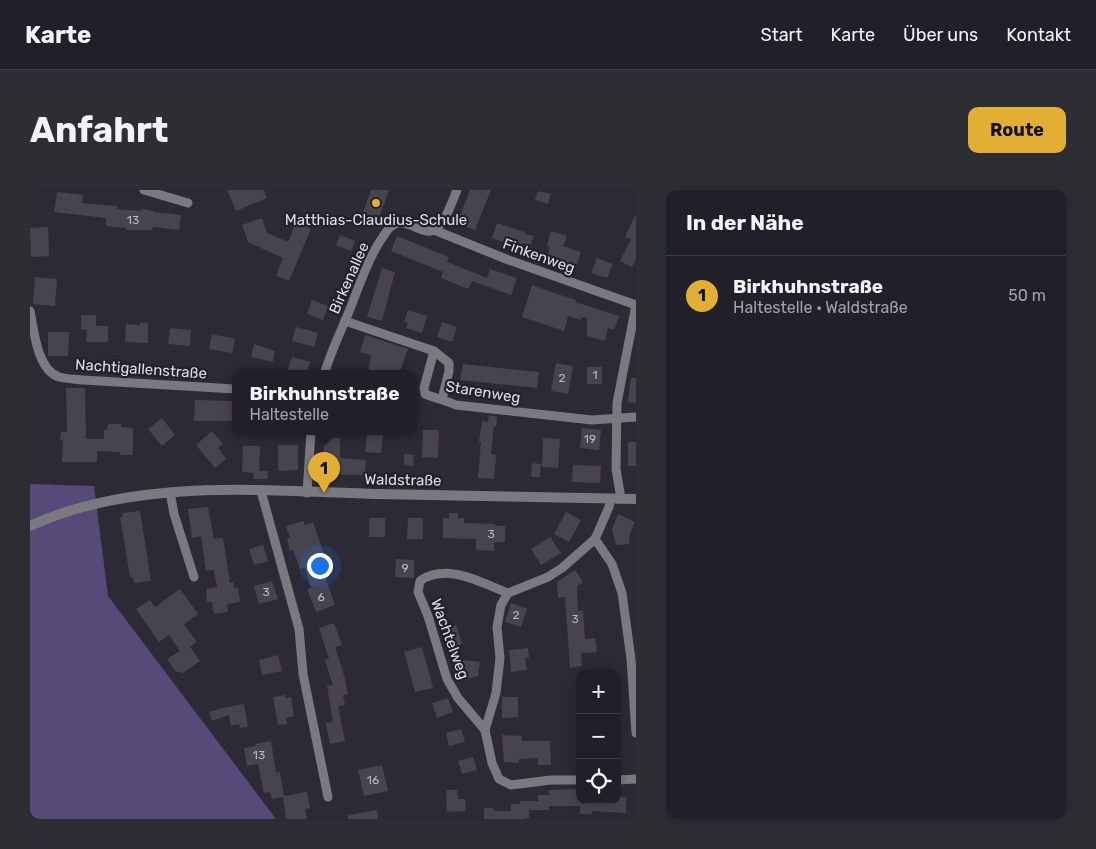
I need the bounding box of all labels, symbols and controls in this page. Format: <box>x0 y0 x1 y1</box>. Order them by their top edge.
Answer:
text: Karte <box>25 21 91 49</box>
text: Start <box>760 24 803 46</box>
text: Karte <box>831 24 875 46</box>
text: Über uns <box>903 24 978 46</box>
text: Kontakt <box>1006 24 1071 46</box>
button: Route <box>968 107 1066 153</box>
text: Anfahrt <box>30 109 168 151</box>
marker: Matthias-Claudius-Schule <box>370 197 382 209</box>
text: In der Nähe <box>686 210 804 235</box>
place label: Matthias-Claudius-Schule <box>285 211 467 229</box>
house number: 13 <box>127 213 139 227</box>
street label: Finkenweg <box>500 235 578 277</box>
street label: Birkenallee <box>325 239 373 317</box>
text: Birkhuhnstraße <box>733 275 883 298</box>
text: 1 <box>698 286 706 305</box>
text: 50 m <box>1008 286 1046 305</box>
text: Haltestelle · Waldstraße <box>733 298 908 317</box>
street label: Nachtigallenstraße <box>74 355 208 383</box>
house number: 1 <box>592 368 598 382</box>
popup <box>232 370 417 435</box>
house number: 2 <box>558 371 566 385</box>
street label: Starenweg <box>444 377 522 407</box>
text: Birkhuhnstraße <box>249 382 400 405</box>
text: Haltestelle <box>249 405 329 424</box>
house number: 19 <box>584 432 596 446</box>
pin: 1 <box>308 452 340 493</box>
street label: Waldstraße <box>364 470 442 490</box>
house number: 3 <box>487 527 495 541</box>
your location <box>307 553 333 579</box>
house number: 9 <box>401 561 409 575</box>
house number: 3 <box>262 585 270 599</box>
house number: 6 <box>317 590 325 604</box>
street label: Wachtelweg <box>427 596 473 682</box>
house number: 2 <box>512 608 520 622</box>
house number: 3 <box>571 612 579 626</box>
map controls <box>576 669 621 804</box>
button: + <box>576 669 621 714</box>
button: − <box>576 714 621 759</box>
house number: 13 <box>253 748 265 762</box>
button: locate <box>576 759 621 804</box>
house number: 16 <box>367 773 379 787</box>

